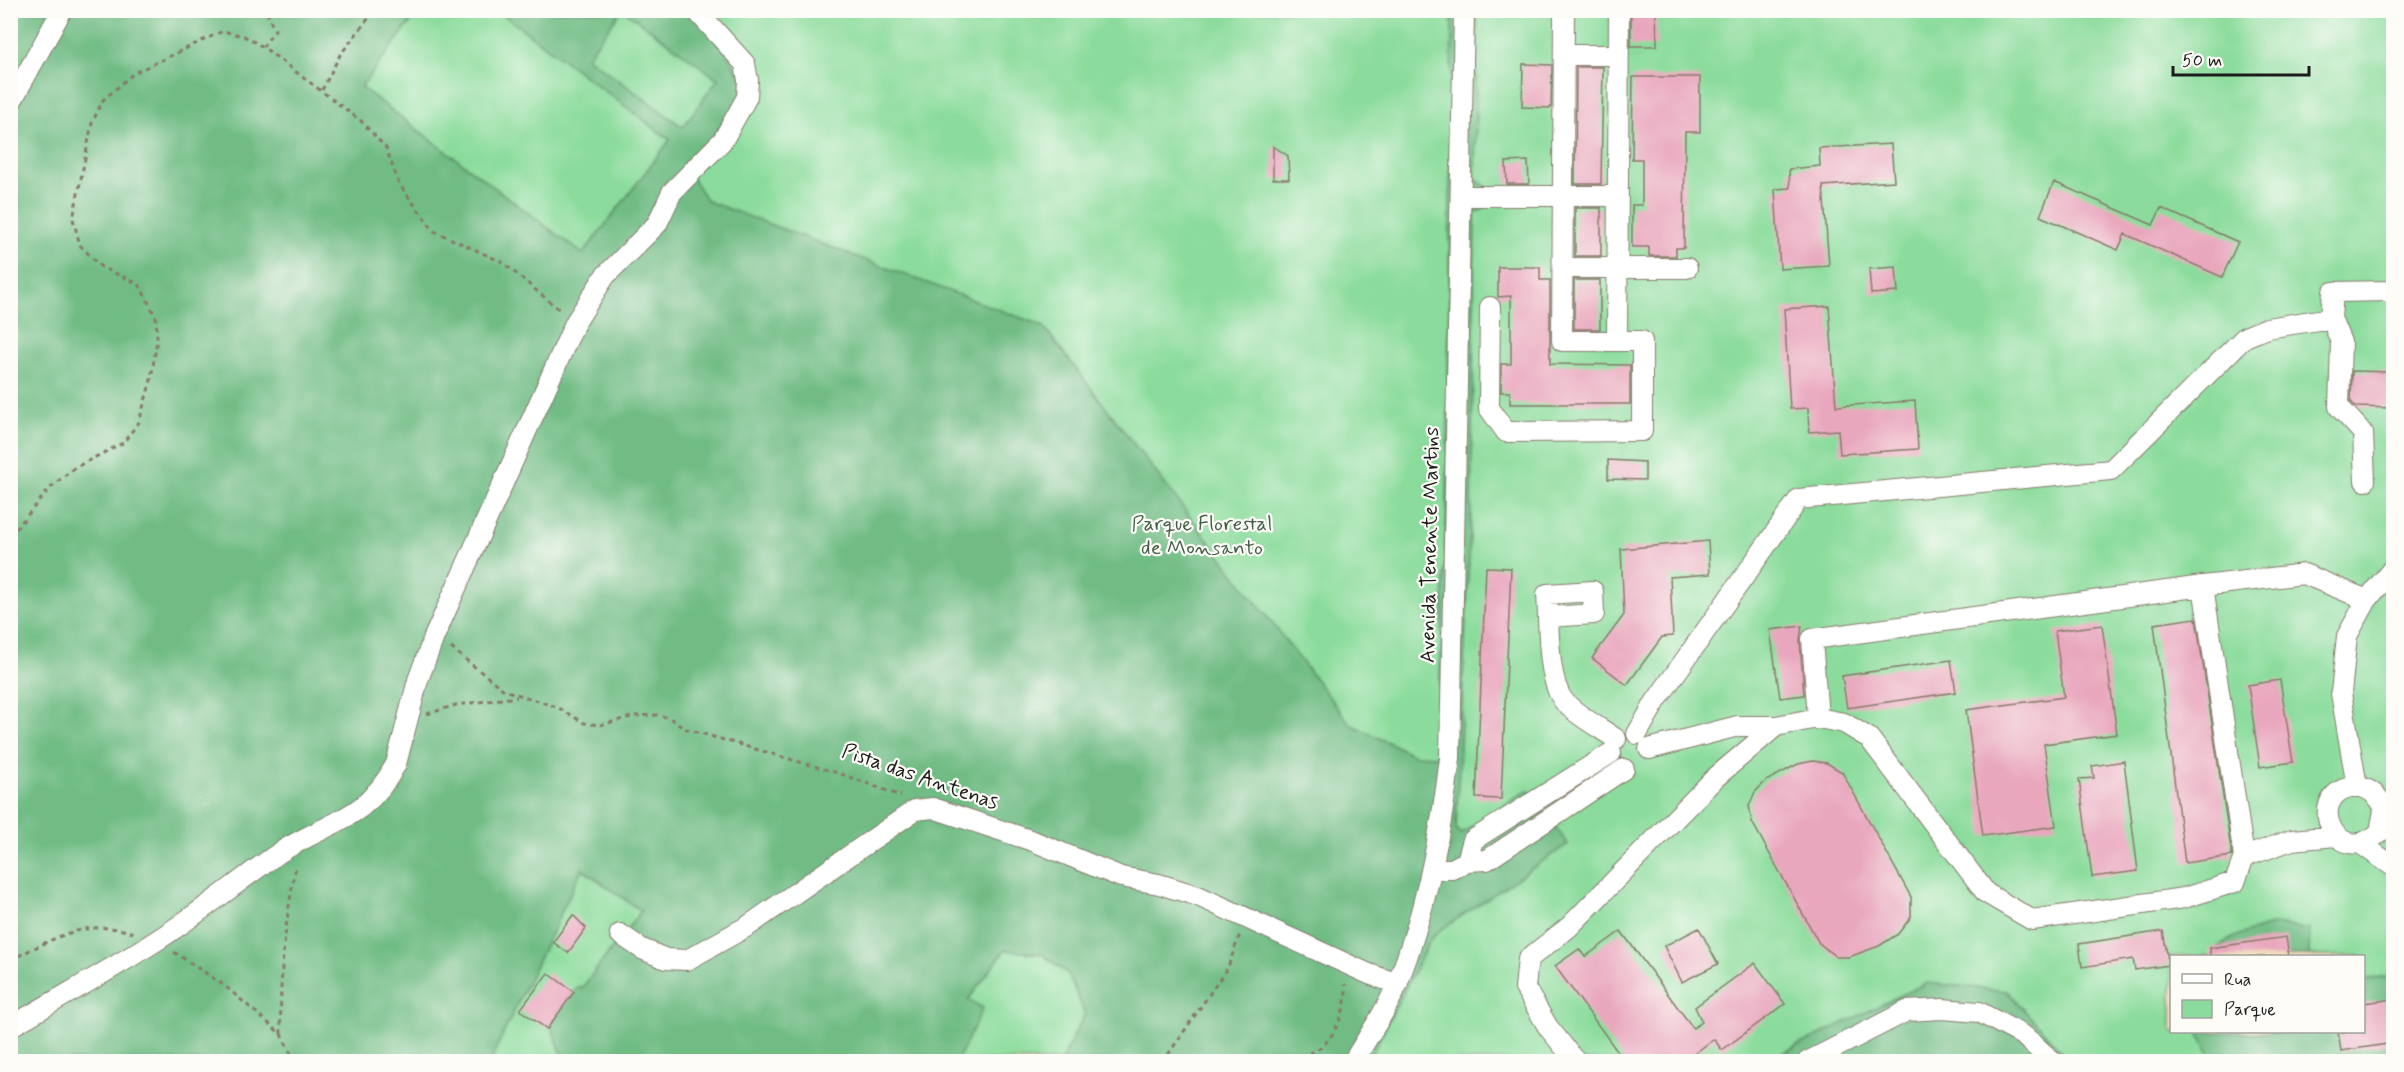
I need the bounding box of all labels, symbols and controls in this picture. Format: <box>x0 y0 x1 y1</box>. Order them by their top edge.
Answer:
scale bar <box>2173 39 2310 77</box>
text: 50 m <box>2182 49 2222 73</box>
street label: Avenida Tenente Martins <box>1414 427 1446 663</box>
park label: Parque Florestal de Monsanto <box>1132 510 1272 562</box>
street label: Pista das Antenas <box>838 737 1002 817</box>
legend <box>2170 955 2365 1033</box>
text: Rua <box>2224 968 2251 992</box>
text: Parque <box>2224 998 2276 1022</box>

